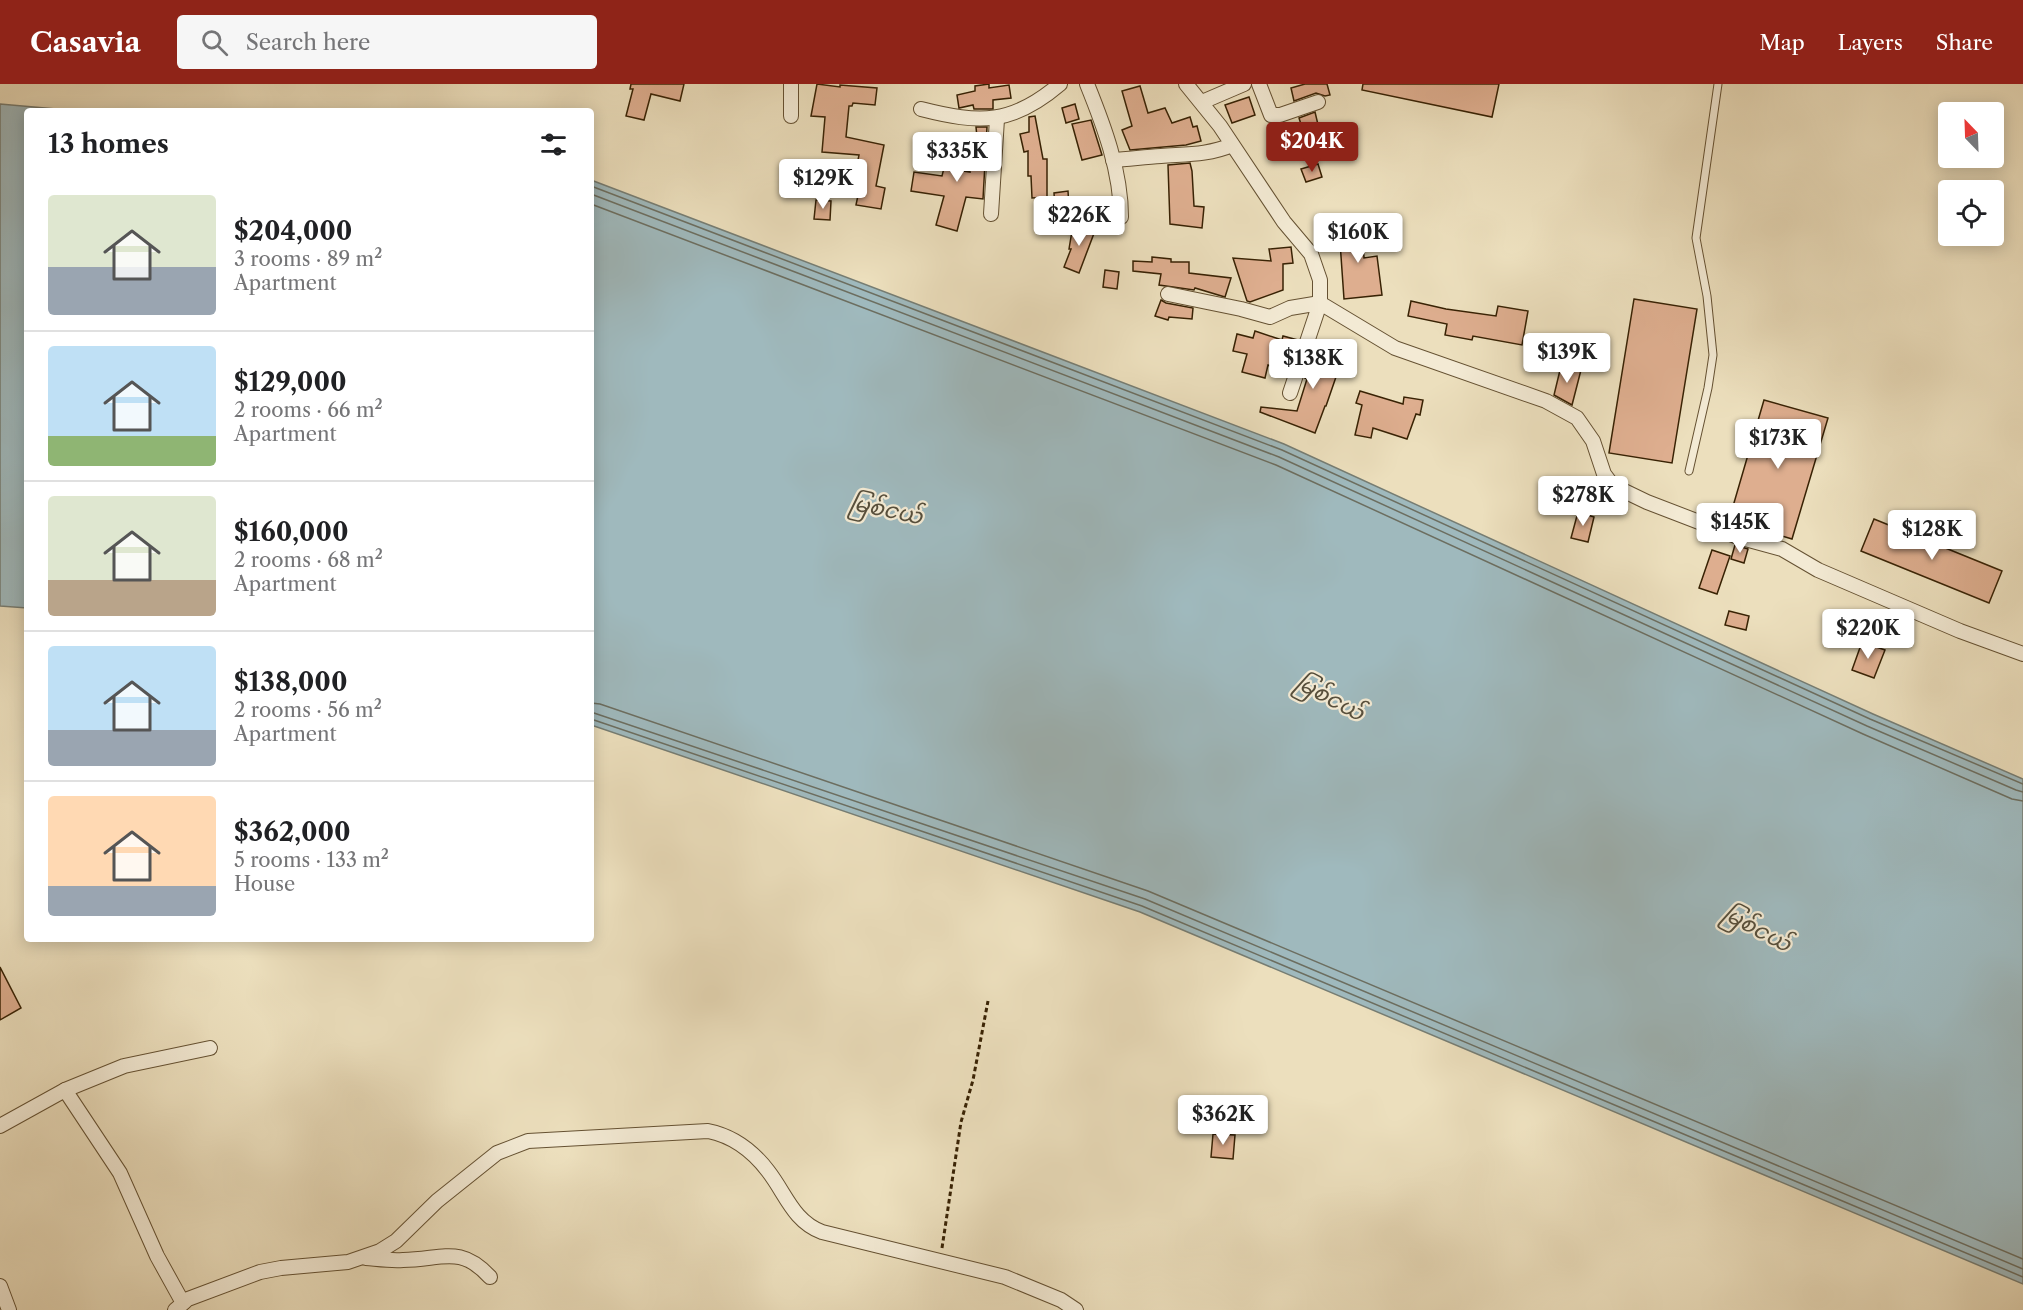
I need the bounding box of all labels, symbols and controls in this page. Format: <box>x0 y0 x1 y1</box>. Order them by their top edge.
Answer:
search box <box>177 15 597 69</box>
text: Casavia <box>30 25 141 59</box>
icon: search <box>198 26 231 59</box>
text: Search here <box>246 29 370 56</box>
text: Map <box>1760 30 1805 55</box>
text: Layers <box>1838 30 1903 55</box>
text: Share <box>1936 30 1993 55</box>
north arrow <box>1938 102 2004 168</box>
map controls <box>1938 102 2004 246</box>
pin: $204K <box>1270 122 1354 173</box>
text: 13 homes <box>48 128 169 160</box>
icon: filters <box>537 128 570 161</box>
text: $204K <box>1280 129 1344 153</box>
pin: $335K <box>915 132 999 183</box>
text: $335K <box>927 139 987 163</box>
pin: $129K <box>781 159 865 210</box>
text: $129K <box>793 166 853 190</box>
button: locate <box>1938 180 2004 246</box>
pin: $226K <box>1037 196 1121 247</box>
text: $226K <box>1048 203 1110 227</box>
pin: $160K <box>1316 213 1400 264</box>
text: $204,000 <box>234 215 352 247</box>
icon: home <box>96 219 168 291</box>
text: $160K <box>1328 220 1388 244</box>
text: 3 rooms · 89 m² <box>234 247 382 271</box>
text: Apartment <box>234 271 337 295</box>
pin: $139K <box>1525 333 1609 384</box>
pin: $138K <box>1271 339 1355 390</box>
text: $139K <box>1537 340 1597 364</box>
text: $138K <box>1283 346 1343 370</box>
text: $129,000 <box>234 366 347 398</box>
icon: home <box>96 370 168 442</box>
text: 2 rooms · 66 m² <box>234 398 383 422</box>
pin: $173K <box>1736 419 1820 470</box>
text: Apartment <box>234 422 337 446</box>
text: $173K <box>1749 426 1807 450</box>
pin: $278K <box>1541 476 1625 527</box>
text: $278K <box>1552 483 1614 507</box>
water label: မြစ်ငယ် <box>846 487 927 536</box>
pin: $145K <box>1698 503 1782 554</box>
text: $145K <box>1710 510 1770 534</box>
pin: $128K <box>1890 510 1974 561</box>
text: $160,000 <box>234 516 349 548</box>
text: $128K <box>1902 517 1962 541</box>
icon: home <box>96 520 168 592</box>
text: 2 rooms · 68 m² <box>234 548 383 572</box>
text: Apartment <box>234 572 337 596</box>
pin: $220K <box>1826 609 1910 660</box>
text: $220K <box>1836 616 1900 640</box>
text: $138,000 <box>234 666 347 698</box>
water label: မြစ်ငယ် <box>1288 666 1371 732</box>
icon: home <box>96 670 168 742</box>
text: 2 rooms · 56 m² <box>234 698 382 722</box>
text: Apartment <box>234 722 337 746</box>
text: $362,000 <box>234 816 351 848</box>
icon: home <box>96 820 168 892</box>
text: 5 rooms · 133 m² <box>234 848 389 872</box>
text: House <box>234 872 295 896</box>
water label: မြစ်ငယ် <box>1715 897 1798 963</box>
pin: $362K <box>1181 1095 1265 1146</box>
text: $362K <box>1192 1102 1254 1126</box>

